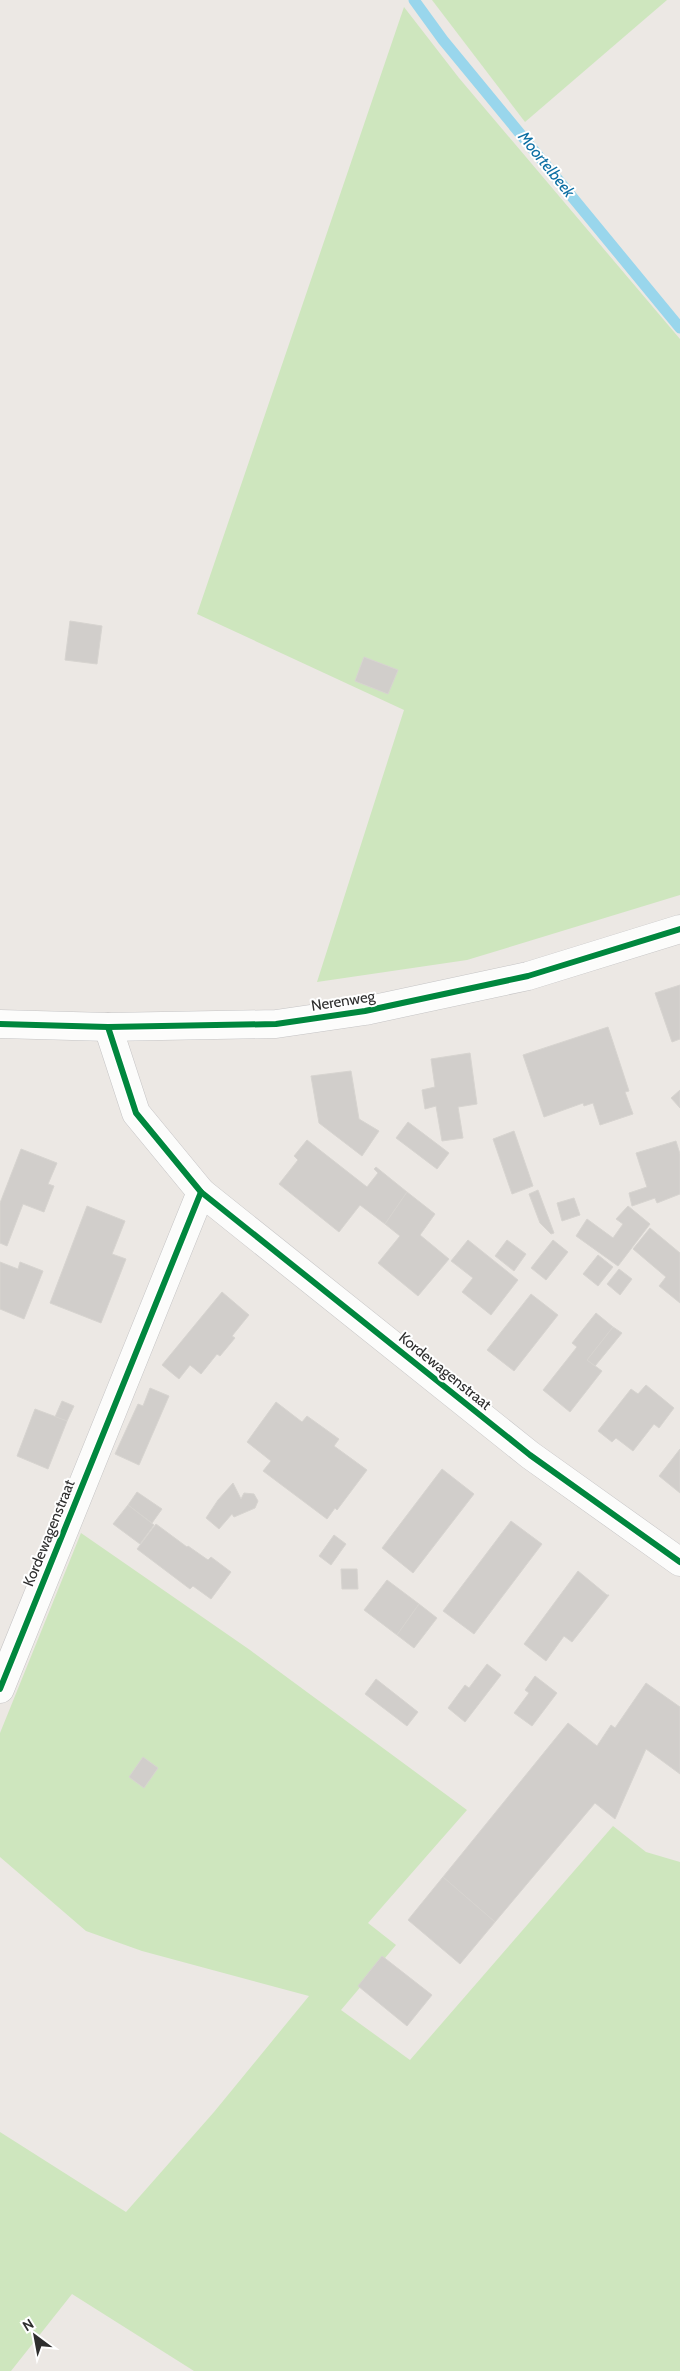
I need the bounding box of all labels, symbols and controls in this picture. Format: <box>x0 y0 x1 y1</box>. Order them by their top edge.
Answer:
water label: Moortelbeek <box>514 127 580 202</box>
street label: Nerenweg <box>310 987 377 1015</box>
street label: Kordewagenstraat <box>395 1328 495 1414</box>
street label: Kordewagenstraat <box>19 1477 79 1589</box>
north arrow <box>10 2311 60 2361</box>
text: N <box>19 2315 37 2335</box>

